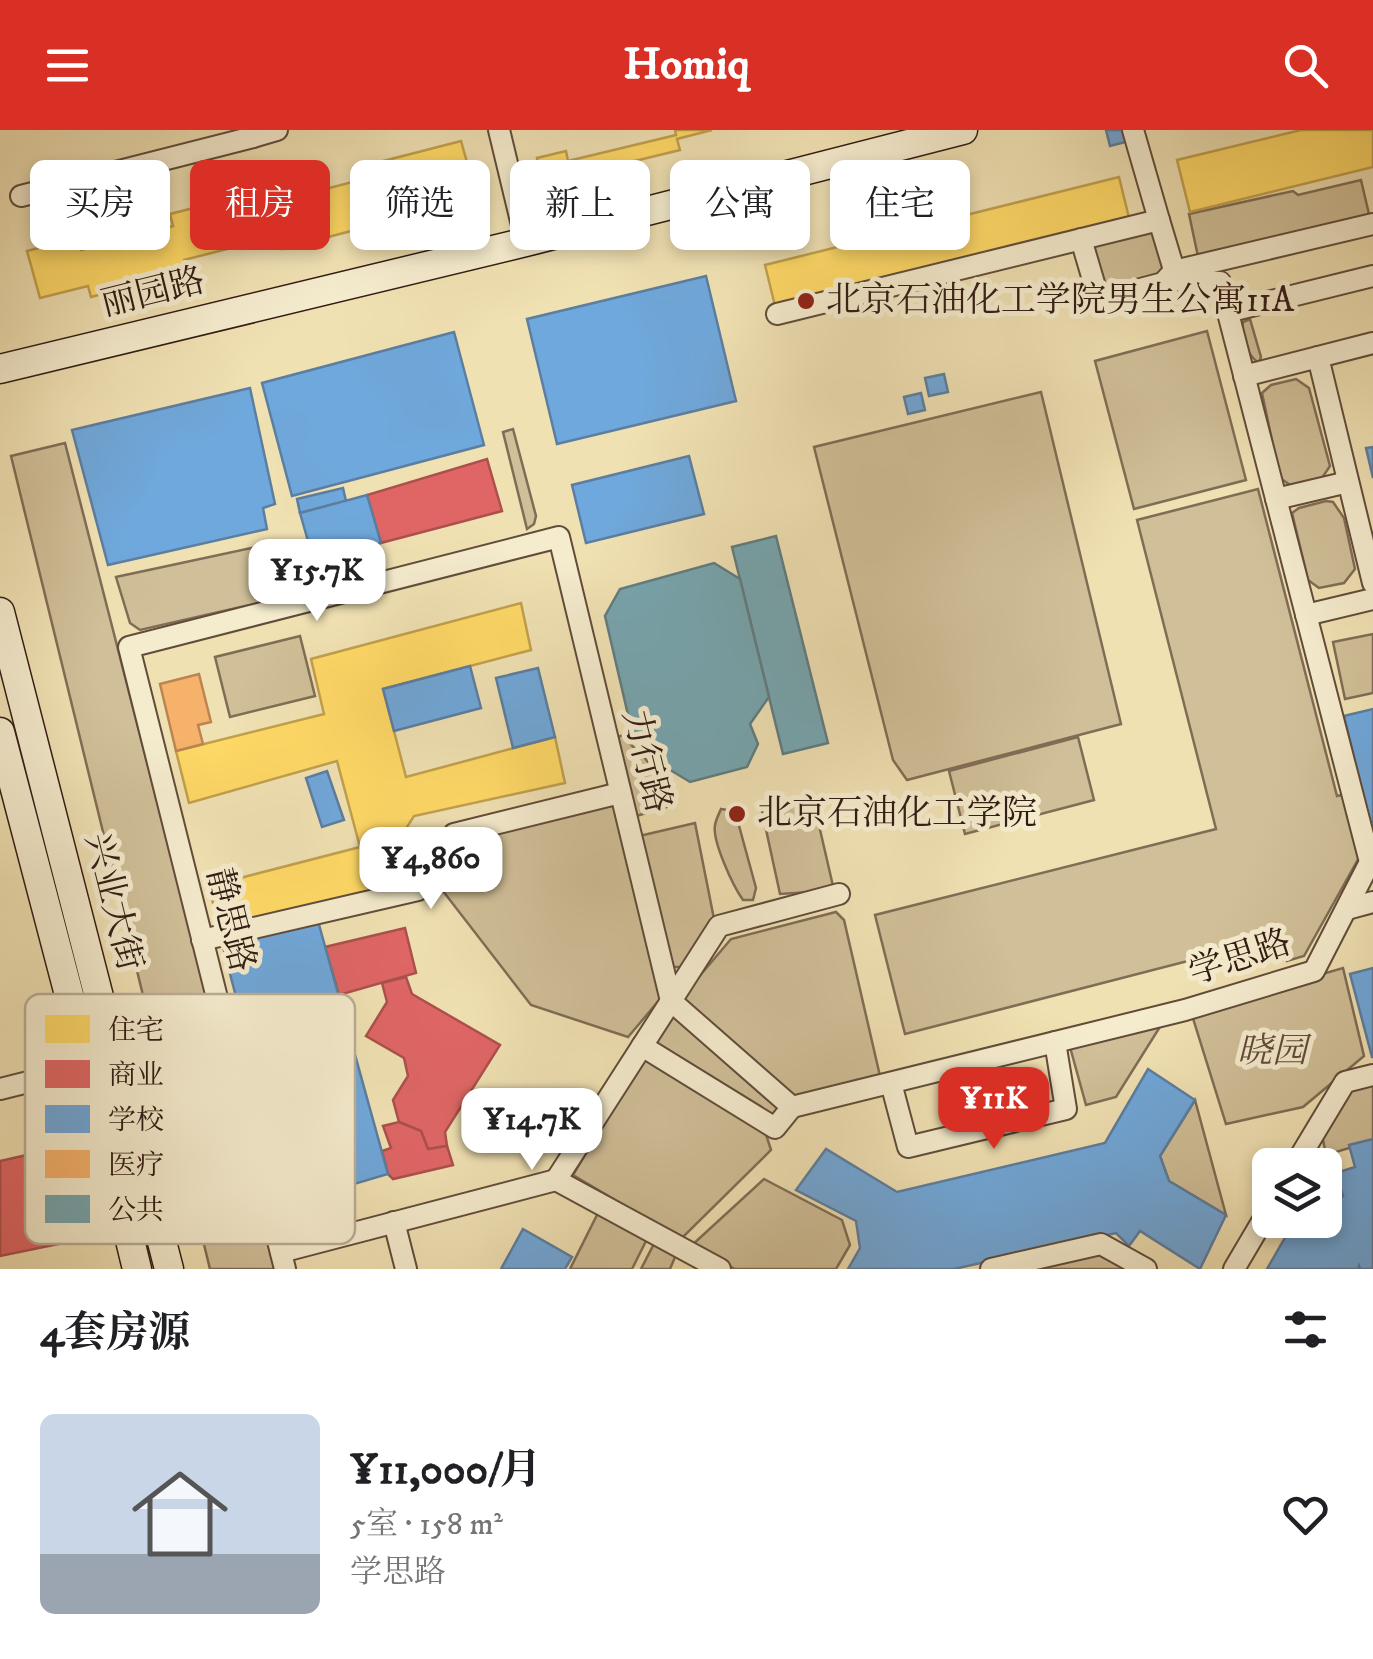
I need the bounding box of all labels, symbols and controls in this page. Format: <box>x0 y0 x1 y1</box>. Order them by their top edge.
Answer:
text: Homiq <box>623 37 750 93</box>
icon: menu <box>40 38 95 93</box>
icon: search <box>1278 38 1333 93</box>
chip: 买房 <box>30 160 170 250</box>
chip: 租房 <box>190 160 330 250</box>
chip: 筛选 <box>350 160 490 250</box>
chip: 新上 <box>510 160 650 250</box>
chip: 公寓 <box>670 160 810 250</box>
chip: 住宅 <box>830 160 970 250</box>
street label: 丽园路 <box>97 259 209 327</box>
place label: 北京石油化工学院男生公寓11A <box>826 279 1295 323</box>
marker: 北京石油化工学院男生公寓11A <box>795 290 817 312</box>
pin: ¥15.7K <box>236 539 398 624</box>
text: ¥15.7K <box>271 551 363 591</box>
street label: 力行路 <box>612 705 680 817</box>
place label: 北京石油化工学院 <box>757 792 1037 836</box>
marker: 北京石油化工学院 <box>726 803 748 825</box>
pin: ¥4,860 <box>350 827 512 912</box>
street label: 兴业大街 <box>75 829 151 975</box>
text: ¥4,860 <box>381 839 481 879</box>
street label: 静思路 <box>196 864 264 976</box>
street label: 学思路 <box>1183 921 1297 995</box>
legend <box>25 994 355 1244</box>
text: 住宅 <box>108 1013 164 1048</box>
park label: 晓园 <box>1237 1030 1312 1074</box>
text: 商业 <box>108 1058 164 1093</box>
pin: ¥11K <box>935 1067 1053 1152</box>
text: ¥11K <box>960 1079 1028 1119</box>
pin: ¥14.7K <box>451 1088 613 1173</box>
text: ¥14.7K <box>483 1100 581 1140</box>
text: 学校 <box>108 1103 164 1138</box>
text: 医疗 <box>108 1148 164 1183</box>
map controls <box>1252 1148 1342 1238</box>
button: layers <box>1252 1148 1342 1238</box>
text: 公共 <box>108 1193 164 1228</box>
icon: filters <box>1278 1302 1333 1357</box>
text: 4套房源 <box>40 1308 190 1360</box>
text: ¥11,000/月 <box>350 1445 542 1497</box>
icon: home <box>120 1454 240 1574</box>
icon: heart <box>1278 1487 1333 1542</box>
text: 5室 · 158 m² <box>350 1505 503 1545</box>
text: 学思路 <box>350 1553 446 1593</box>

